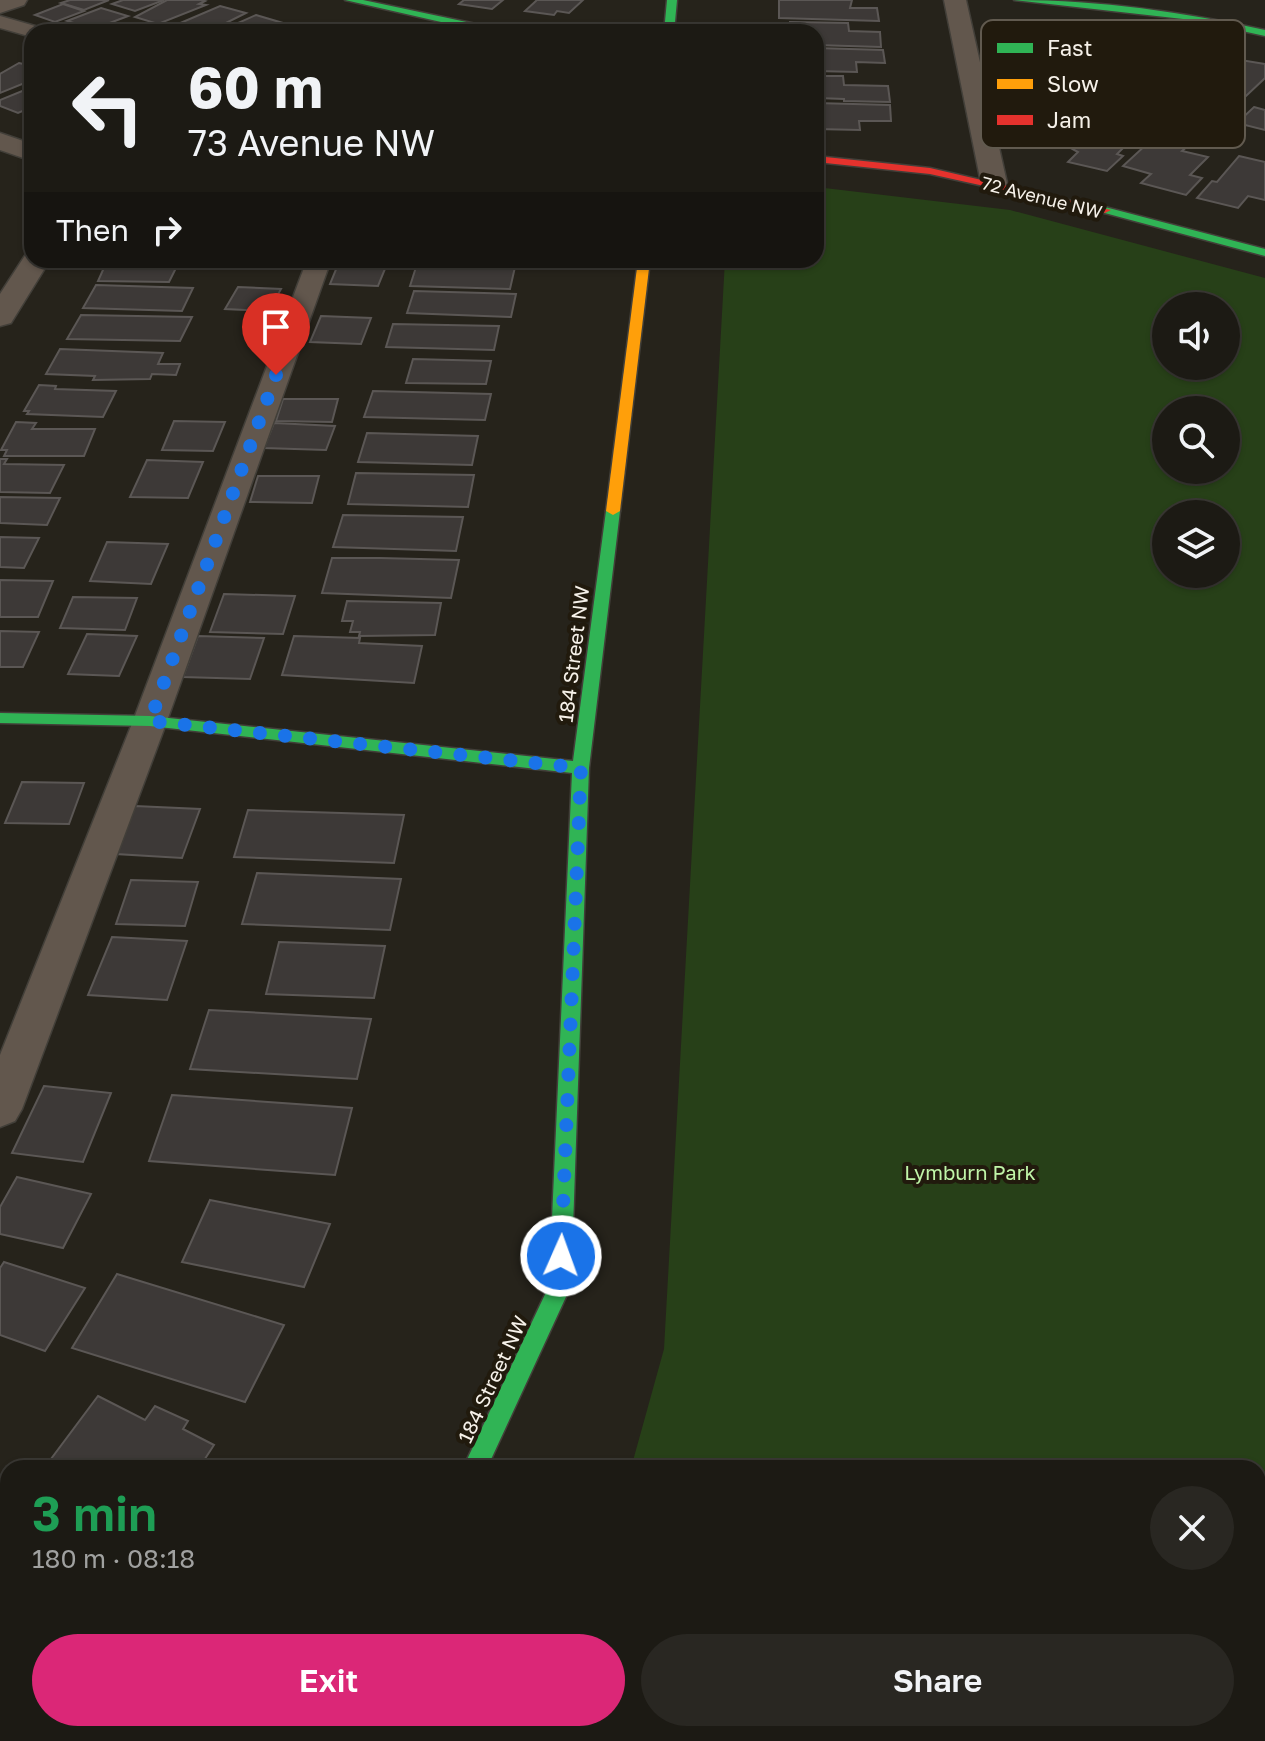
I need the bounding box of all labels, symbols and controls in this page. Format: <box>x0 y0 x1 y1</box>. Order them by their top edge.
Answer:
legend <box>981 20 1245 148</box>
text: Fast <box>1047 34 1093 61</box>
text: 60 m <box>188 53 323 120</box>
icon: left <box>56 56 160 160</box>
text: Slow <box>1047 70 1099 97</box>
text: Jam <box>1047 106 1091 133</box>
text: 73 Avenue NW <box>188 121 435 164</box>
street label: 72 Avenue NW <box>979 171 1105 223</box>
icon: right <box>145 208 189 252</box>
text: Then <box>56 212 129 248</box>
map controls <box>1152 292 1240 588</box>
button: sound <box>1152 292 1240 380</box>
pin <box>242 293 310 375</box>
icon: arrive <box>254 305 298 349</box>
button: search <box>1152 396 1240 484</box>
button: layers <box>1152 500 1240 588</box>
street label: 184 Street NW <box>553 584 593 724</box>
park label: Lymburn Park <box>904 1160 1036 1184</box>
position arrow <box>519 1214 603 1298</box>
street label: 184 Street NW <box>452 1312 532 1446</box>
text: 3 min <box>32 1484 157 1542</box>
button: close <box>1150 1486 1234 1570</box>
text: 180 m · 08:18 <box>32 1543 195 1574</box>
button: Exit <box>32 1634 625 1726</box>
button: Share <box>641 1634 1234 1726</box>

